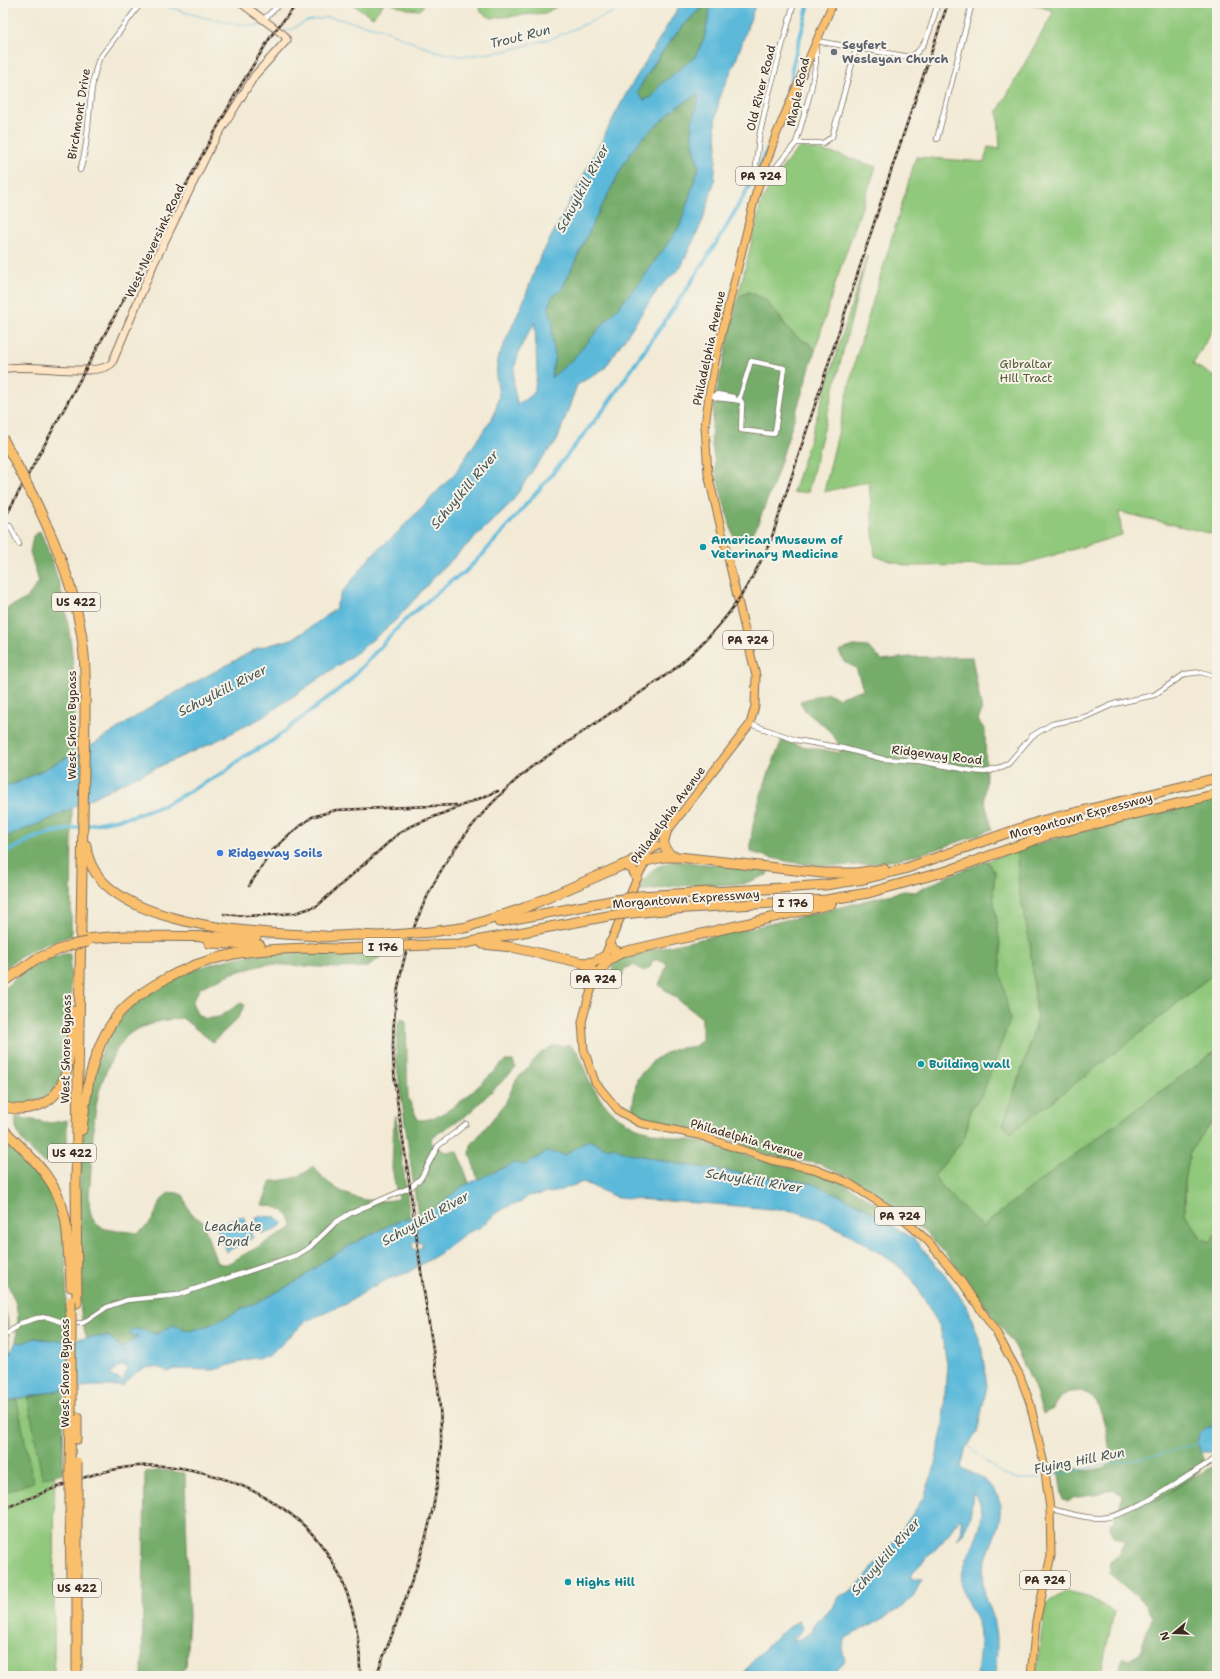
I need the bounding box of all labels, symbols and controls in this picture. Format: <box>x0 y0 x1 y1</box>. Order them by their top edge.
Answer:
water label: Trout Run <box>488 21 552 52</box>
place label: Seyfert Wesleyan Church <box>842 37 949 67</box>
street label: Old River Road <box>743 43 780 133</box>
marker: Seyfert Wesleyan Church <box>829 47 839 57</box>
street label: Maple Road <box>783 56 813 128</box>
street label: Birchmont Drive <box>64 67 94 161</box>
water label: Schuylkill River <box>552 141 613 235</box>
road number: PA 724 <box>736 167 786 185</box>
street label: West Neversink Road <box>122 181 189 300</box>
street label: Philadelphia Avenue <box>689 289 729 407</box>
park label: Gibraltar Hill Tract <box>1000 356 1053 386</box>
water label: Schuylkill River <box>427 446 503 532</box>
place label: American Museum of Veterinary Medicine <box>711 532 843 562</box>
marker: American Museum of Veterinary Medicine <box>698 542 708 552</box>
road number: US 422 <box>52 593 100 611</box>
road number: PA 724 <box>723 631 773 649</box>
water label: Schuylkill River <box>175 660 270 720</box>
street label: West Shore Bypass <box>64 670 80 780</box>
street label: Ridgeway Road <box>891 741 984 769</box>
street label: Philadelphia Avenue <box>627 763 709 867</box>
street label: Morgantown Expressway <box>1008 789 1154 843</box>
place label: Ridgeway Soils <box>228 845 322 861</box>
marker: Ridgeway Soils <box>215 848 225 858</box>
street label: Morgantown Expressway <box>612 886 760 912</box>
road number: I 176 <box>773 894 813 912</box>
road number: I 176 <box>363 938 403 956</box>
road number: PA 724 <box>571 970 621 988</box>
street label: West Shore Bypass <box>57 994 75 1104</box>
place label: Building wall <box>929 1056 1010 1072</box>
marker: Building wall <box>916 1059 926 1069</box>
street label: Philadelphia Avenue <box>688 1115 806 1163</box>
road number: US 422 <box>48 1144 96 1162</box>
water label: Schuylkill River <box>705 1164 804 1197</box>
water label: Schuylkill River <box>379 1187 473 1249</box>
road number: PA 724 <box>875 1207 925 1225</box>
water label: Leachate Pond <box>204 1218 262 1250</box>
street label: West Shore Bypass <box>57 1318 73 1428</box>
water label: Flying Hill Run <box>1032 1443 1126 1478</box>
water label: Schuylkill River <box>847 1513 924 1599</box>
road number: PA 724 <box>1020 1571 1070 1589</box>
place label: Highs Hill <box>576 1574 635 1590</box>
marker: Highs Hill <box>563 1577 573 1587</box>
road number: US 422 <box>53 1579 101 1597</box>
north arrow <box>1154 1613 1194 1653</box>
text: N <box>1156 1629 1174 1643</box>

